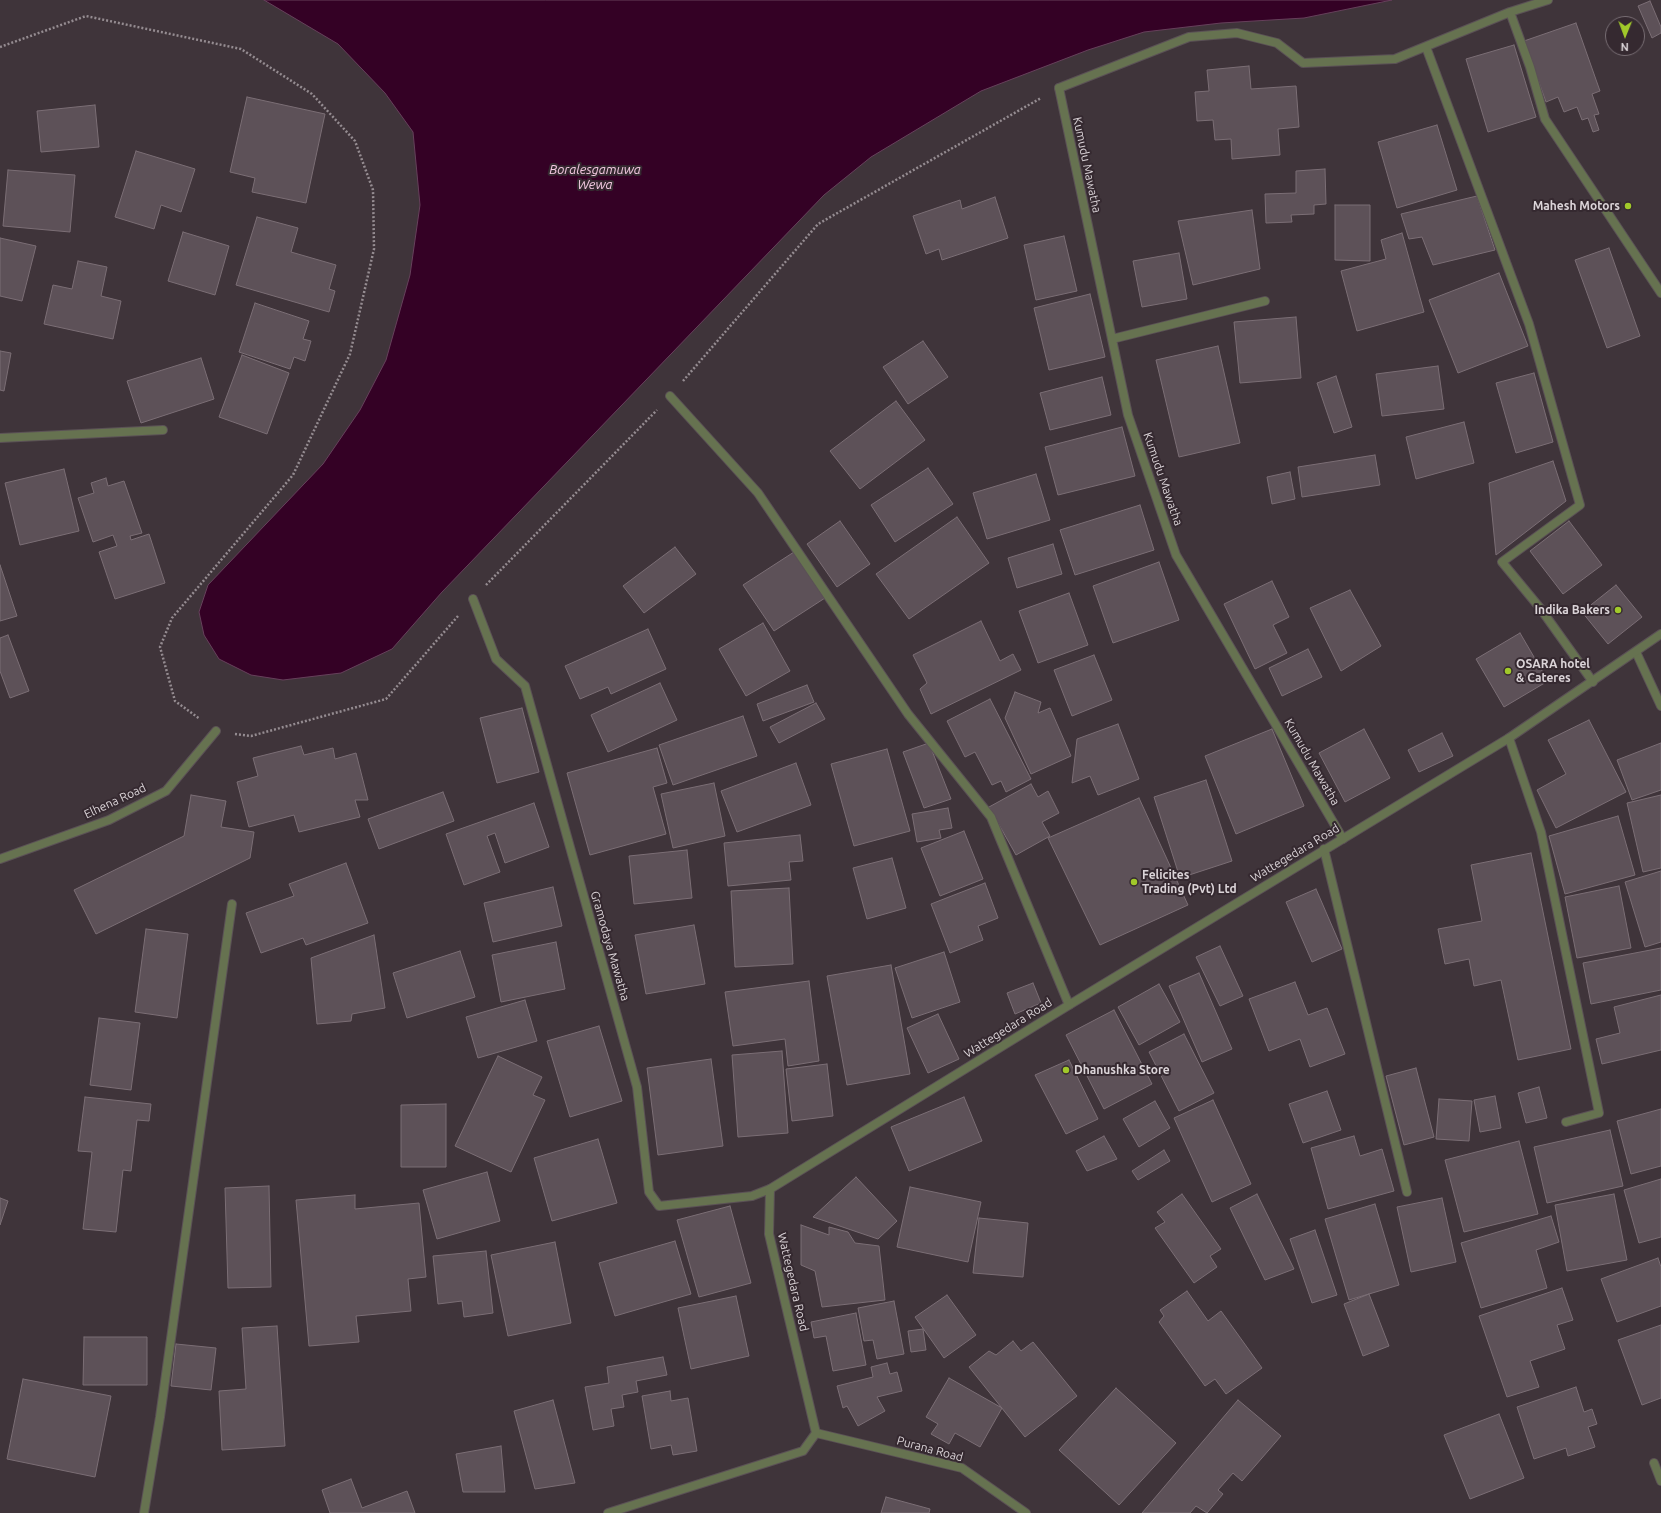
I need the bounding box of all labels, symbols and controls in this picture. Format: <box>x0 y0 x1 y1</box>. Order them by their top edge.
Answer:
north arrow <box>1605 16 1645 56</box>
text: N <box>1621 41 1629 53</box>
street label: Kumudu Mawatha <box>1070 116 1104 214</box>
water label: Boralesgamuwa Wewa <box>549 162 641 193</box>
place label: Mahesh Motors <box>1533 199 1620 213</box>
marker: Mahesh Motors <box>1623 201 1633 211</box>
street label: Kumudu Mawatha <box>1140 430 1186 528</box>
place label: Indika Bakers <box>1535 603 1610 617</box>
marker: Indika Bakers <box>1613 605 1623 615</box>
place label: OSARA hotel & Cateres <box>1516 657 1590 685</box>
marker: OSARA hotel & Cateres <box>1503 666 1513 676</box>
street label: Kumudu Mawatha <box>1281 716 1343 808</box>
street label: Elhena Road <box>82 780 148 822</box>
street label: Wattegedara Road <box>1248 821 1342 885</box>
place label: Felicites Trading (Pvt) Ltd <box>1142 868 1237 896</box>
marker: Felicites Trading (Pvt) Ltd <box>1129 877 1139 887</box>
street label: Gramodaya Mawatha <box>587 889 633 1003</box>
street label: Wattegedara Road <box>961 995 1055 1061</box>
place label: Dhanushka Store <box>1074 1063 1170 1077</box>
marker: Dhanushka Store <box>1061 1065 1071 1075</box>
street label: Wattegedara Road <box>775 1231 811 1333</box>
street label: Purana Road <box>895 1433 965 1465</box>

